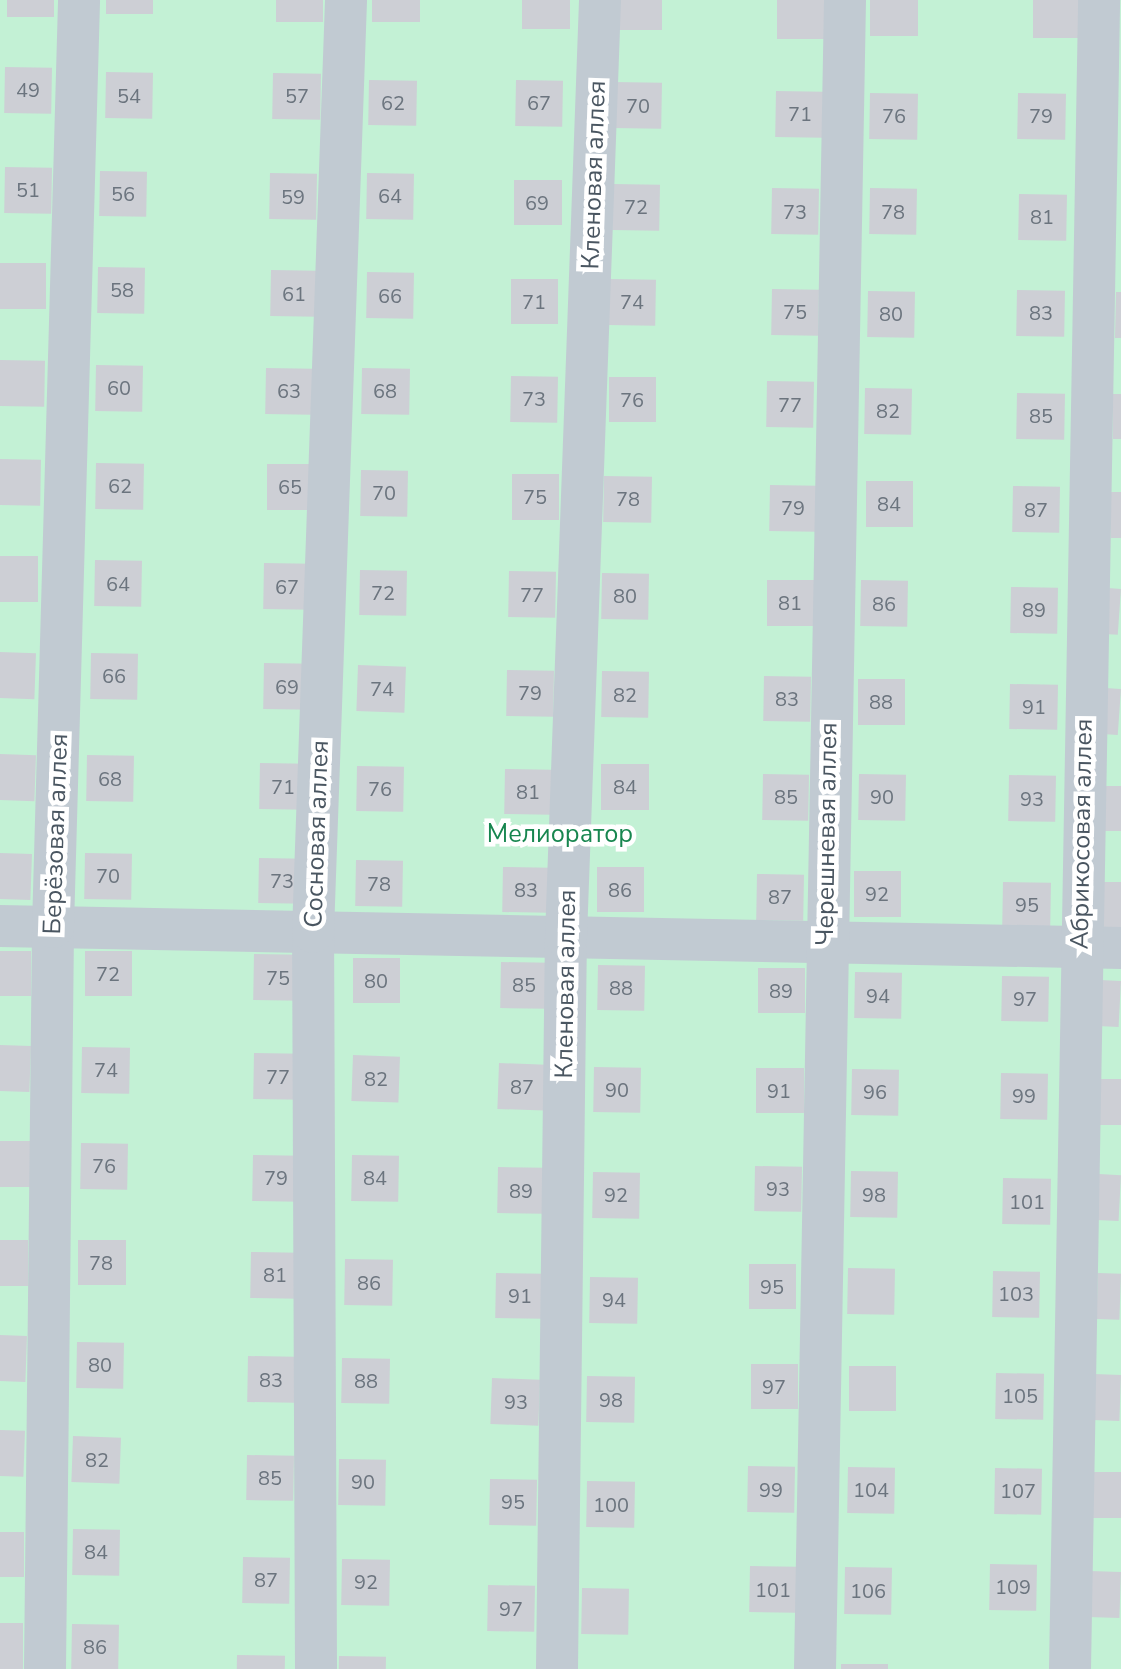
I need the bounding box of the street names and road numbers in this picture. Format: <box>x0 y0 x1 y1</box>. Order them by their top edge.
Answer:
street label: Кленовая аллея <box>576 80 612 270</box>
street label: Абрикосовая аллея <box>1065 718 1099 950</box>
street label: Черешневая аллея <box>810 722 844 946</box>
street label: Берёзовая аллея <box>37 733 75 935</box>
street label: Сосновая аллея <box>299 740 335 928</box>
street label: Кленовая аллея <box>549 889 583 1079</box>

